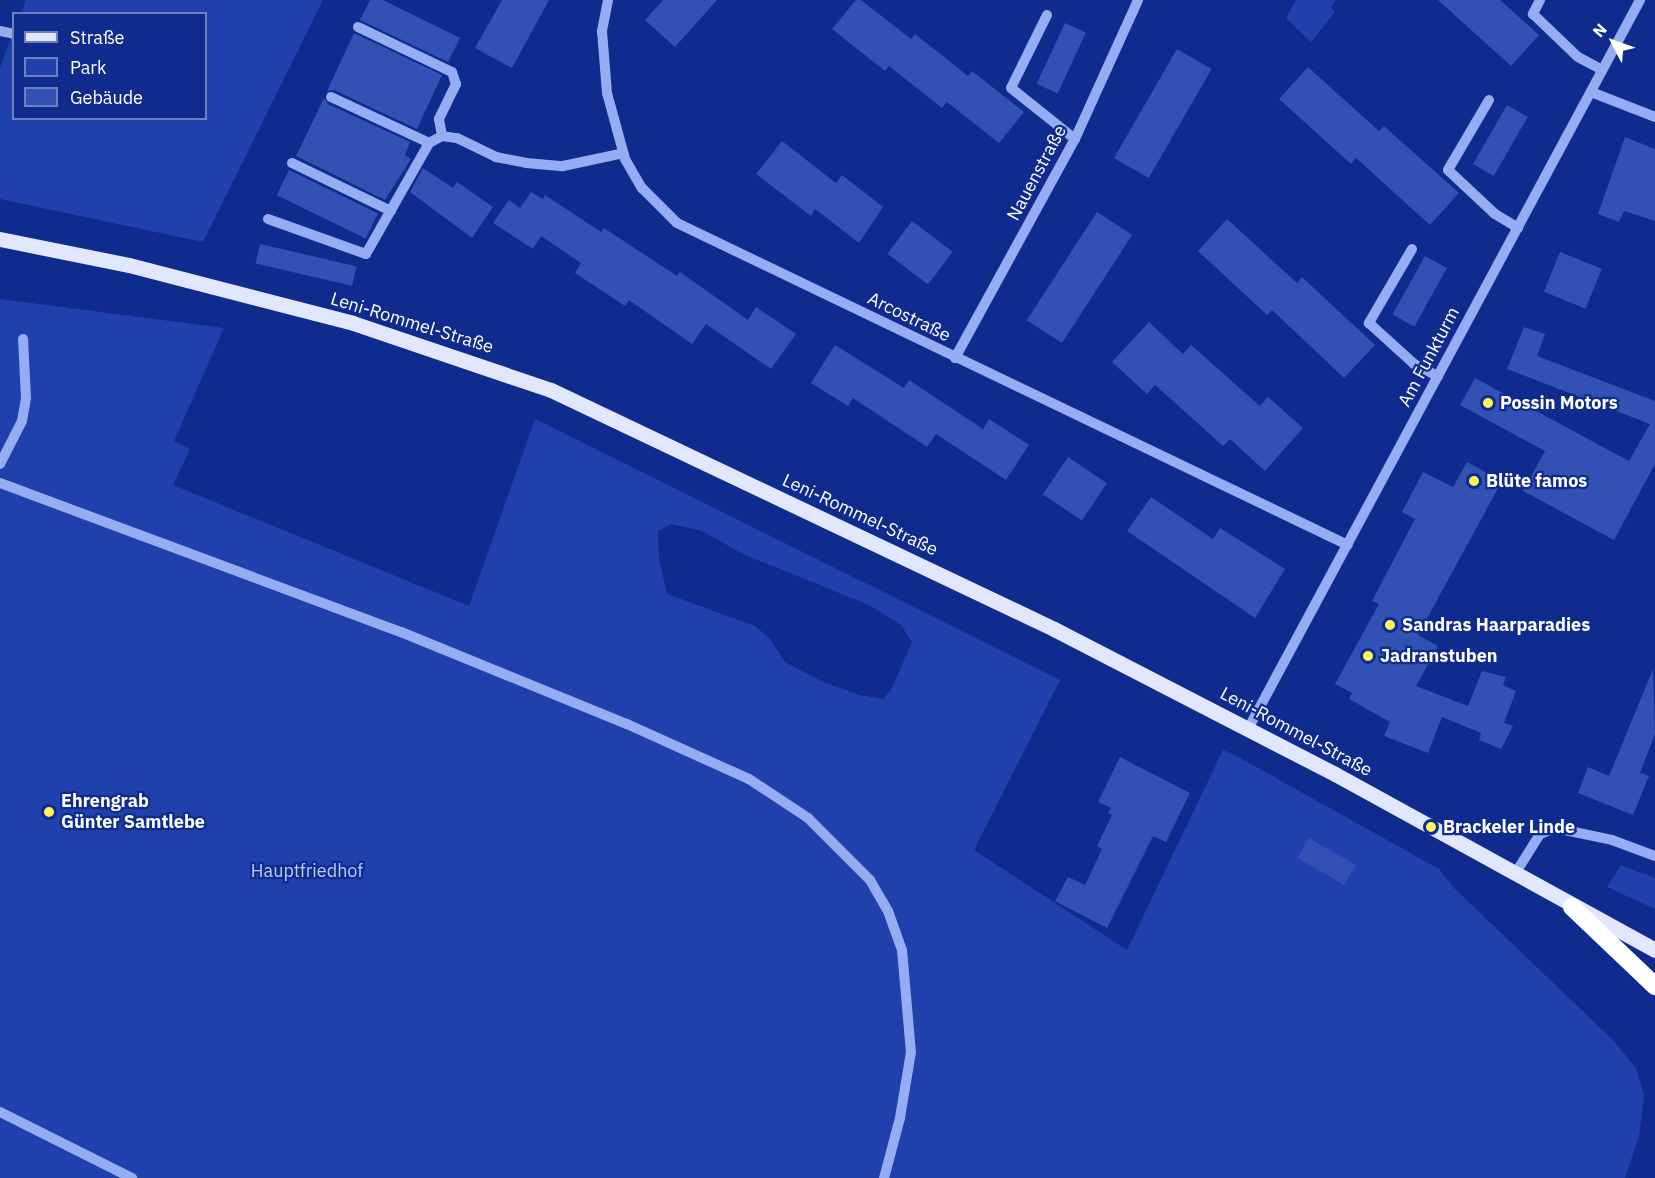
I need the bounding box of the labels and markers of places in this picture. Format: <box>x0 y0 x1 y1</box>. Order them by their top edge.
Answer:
place label: Possin Motors <box>1500 392 1618 414</box>
marker: Possin Motors <box>1481 396 1495 410</box>
place label: Blüte famos <box>1486 470 1587 492</box>
marker: Blüte famos <box>1467 474 1481 488</box>
place label: Sandras Haarparadies <box>1402 614 1590 636</box>
marker: Sandras Haarparadies <box>1383 618 1397 632</box>
place label: Jadranstuben <box>1380 645 1498 667</box>
marker: Jadranstuben <box>1361 649 1375 663</box>
place label: Ehrengrab Günter Samtlebe <box>61 791 205 834</box>
marker: Ehrengrab Günter Samtlebe <box>42 805 56 819</box>
place label: Brackeler Linde <box>1443 816 1575 838</box>
marker: Brackeler Linde <box>1424 820 1438 834</box>

